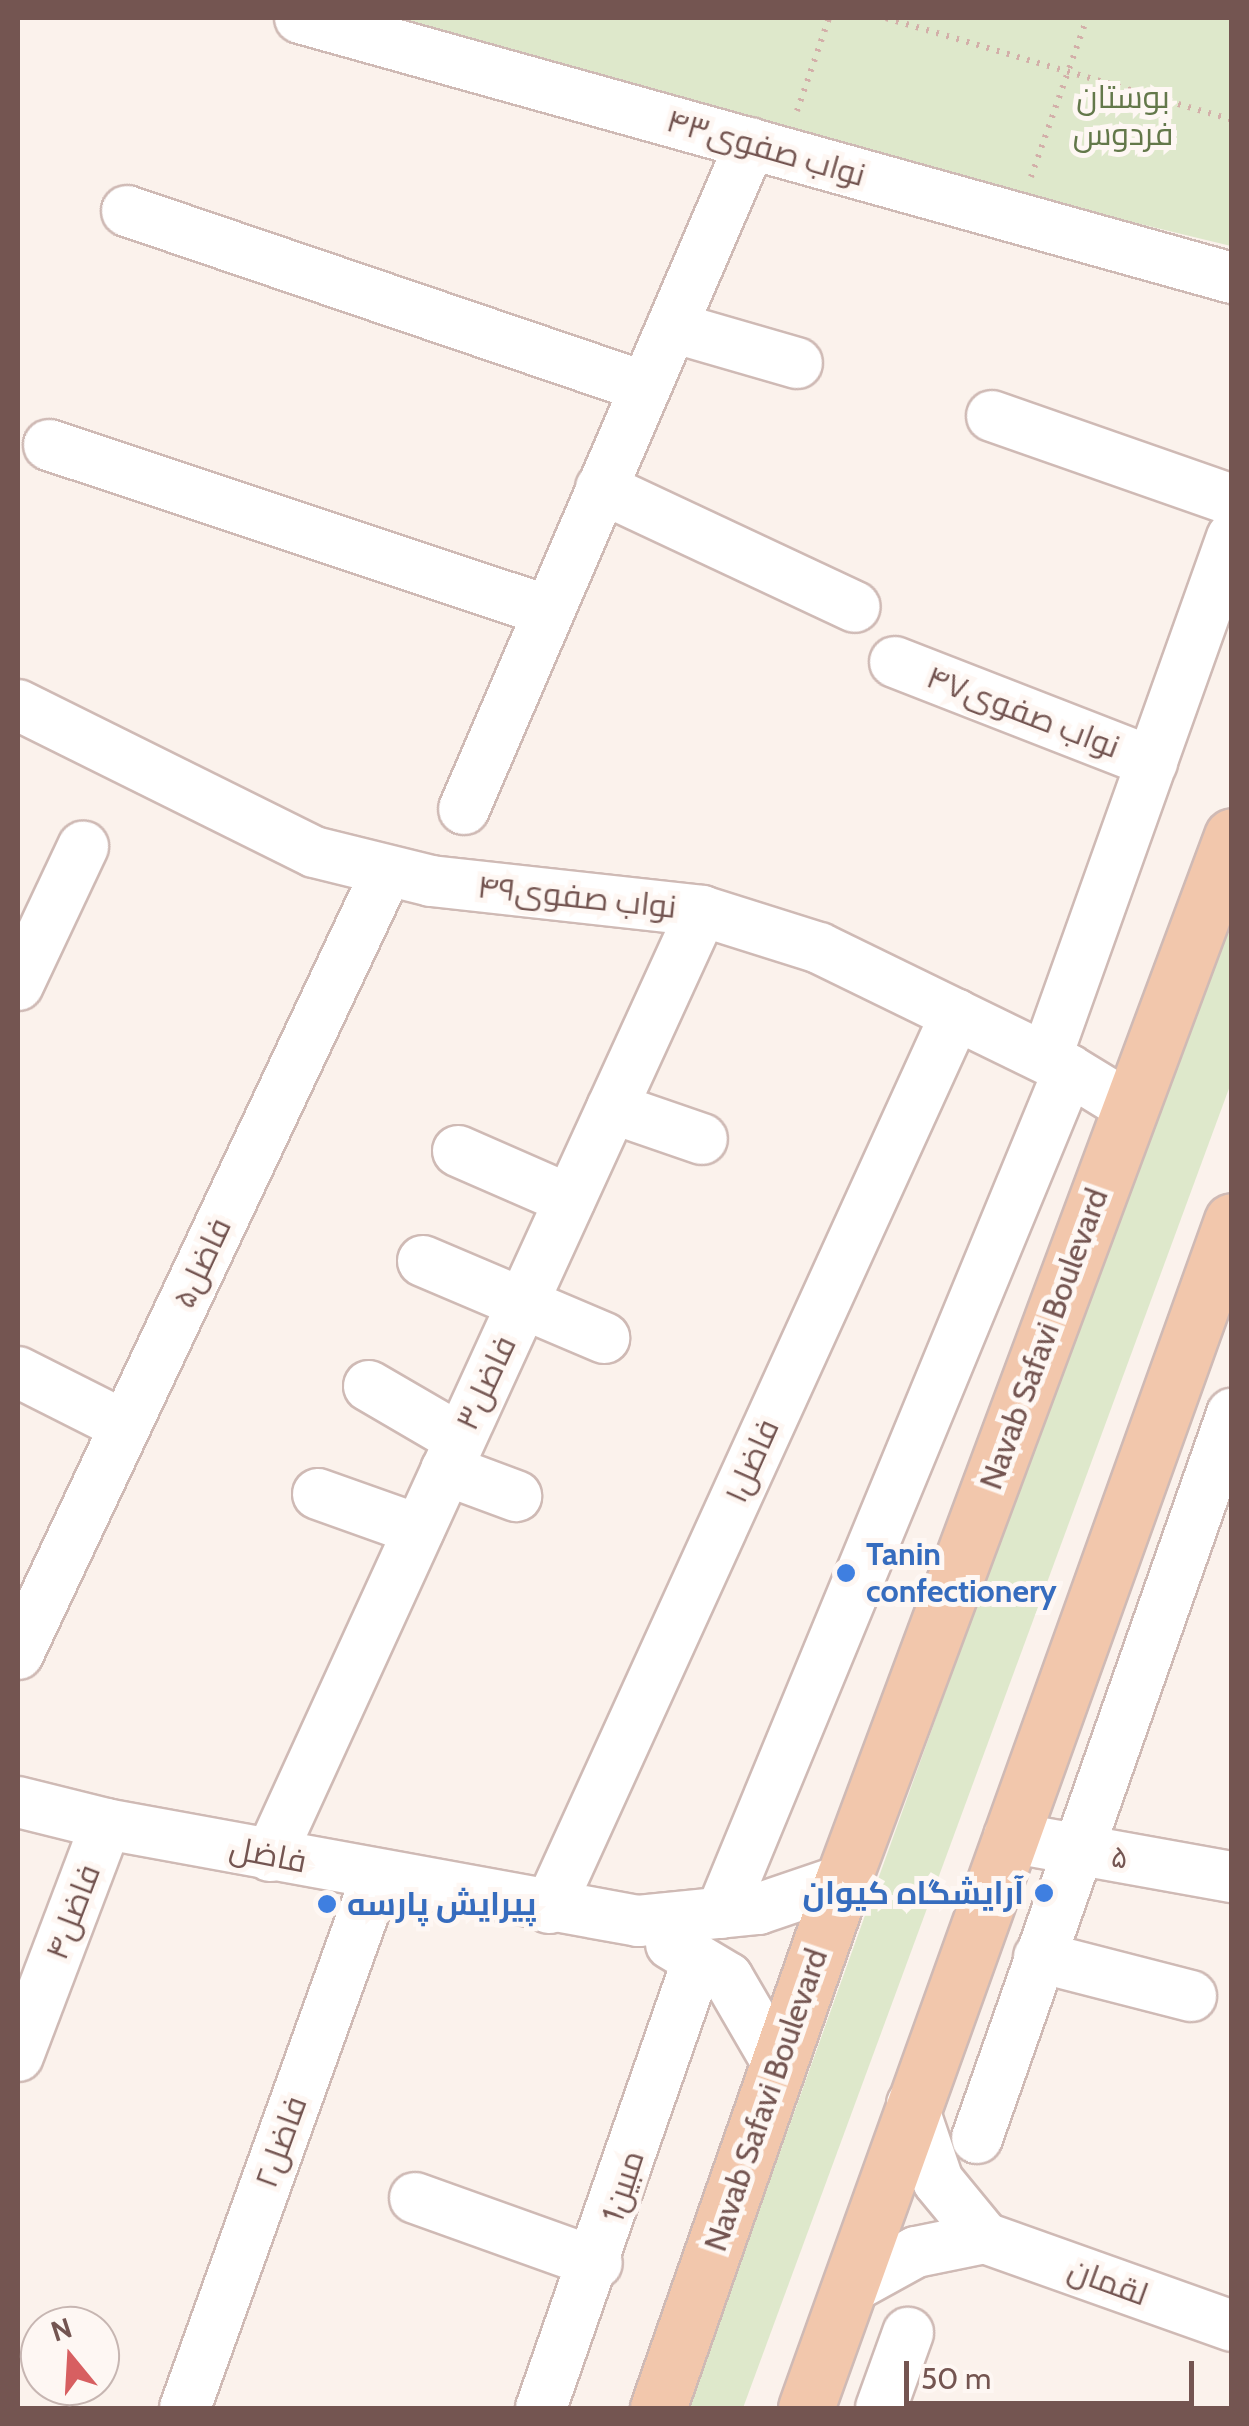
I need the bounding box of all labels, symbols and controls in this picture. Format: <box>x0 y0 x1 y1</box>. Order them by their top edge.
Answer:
park label: بوستان فردوس <box>1073 79 1173 154</box>
street label: ۴۳نواب صفوی <box>662 101 870 195</box>
street label: ۴۷نواب صفوی <box>921 658 1125 766</box>
street label: ۴۹نواب صفوی <box>476 867 678 927</box>
street label: Navab Safavi Boulevard <box>972 1183 1116 1495</box>
street label: ۵فاضل <box>165 1212 239 1314</box>
street label: ۳فاضل <box>448 1330 524 1436</box>
street label: ۱فاضل <box>717 1413 787 1509</box>
place label: Tanin confectionery <box>866 1536 1057 1611</box>
marker: Tanin confectionery <box>835 1562 857 1584</box>
street label: فاضل <box>226 1829 310 1881</box>
street label: ۵ <box>1108 1837 1132 1877</box>
street label: ۴فاضل <box>37 1859 109 1965</box>
place label: آرایشگاه کیوان <box>803 1874 1024 1912</box>
marker: آرایشگاه کیوان <box>1033 1882 1055 1904</box>
place label: پیرایش پارسه <box>347 1885 537 1923</box>
marker: پیرایش پارسه <box>316 1893 338 1915</box>
street label: Navab Safavi Boulevard <box>696 1944 836 2256</box>
street label: ۲فاضل <box>247 2091 315 2193</box>
street label: 1مبین <box>594 2146 652 2226</box>
street label: لقمان <box>1063 2250 1153 2314</box>
north arrow <box>20 2306 120 2406</box>
text: N <box>47 2310 76 2349</box>
scale bar <box>909 2341 1199 2403</box>
text: 50 m <box>921 2360 991 2397</box>

